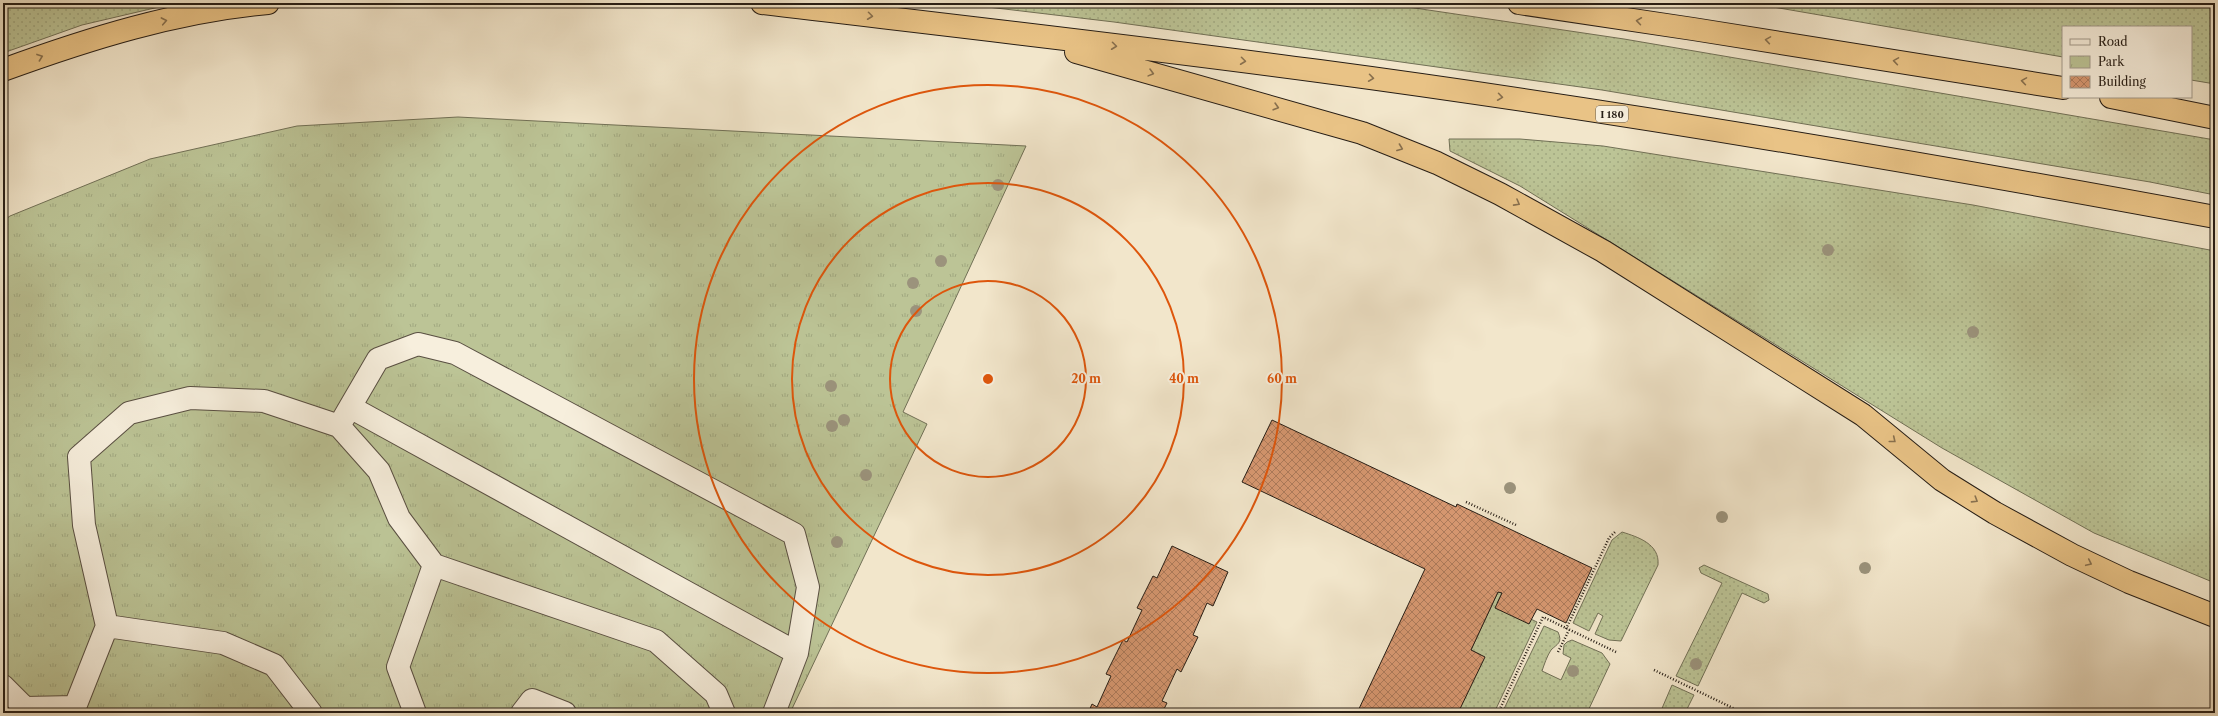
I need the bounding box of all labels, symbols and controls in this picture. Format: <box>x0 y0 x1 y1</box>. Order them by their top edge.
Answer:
one-way arrow <box>867 11 873 20</box>
one-way arrow <box>161 17 168 26</box>
one-way arrow <box>1636 17 1642 26</box>
legend <box>2062 26 2192 98</box>
text: Road <box>2098 34 2128 49</box>
one-way arrow <box>1765 37 1771 45</box>
one-way arrow <box>1111 41 1117 50</box>
one-way arrow <box>36 53 43 62</box>
text: Park <box>2098 54 2125 69</box>
one-way arrow <box>1240 56 1246 65</box>
one-way arrow <box>1893 57 1899 66</box>
one-way arrow <box>1148 68 1154 76</box>
one-way arrow <box>1368 73 1375 82</box>
text: Building <box>2098 74 2146 89</box>
one-way arrow <box>2021 78 2028 86</box>
one-way arrow <box>1497 92 1503 101</box>
one-way arrow <box>1272 102 1279 111</box>
road number: I 180 <box>1596 106 1628 122</box>
one-way arrow <box>1396 143 1403 151</box>
one-way arrow <box>1513 199 1520 206</box>
text: 20 m <box>1071 371 1101 386</box>
text: 40 m <box>1169 371 1199 386</box>
text: 60 m <box>1267 371 1297 386</box>
centre of rings <box>981 372 995 386</box>
one-way arrow <box>1889 435 1896 442</box>
one-way arrow <box>1971 496 1978 503</box>
one-way arrow <box>2084 558 2092 566</box>

